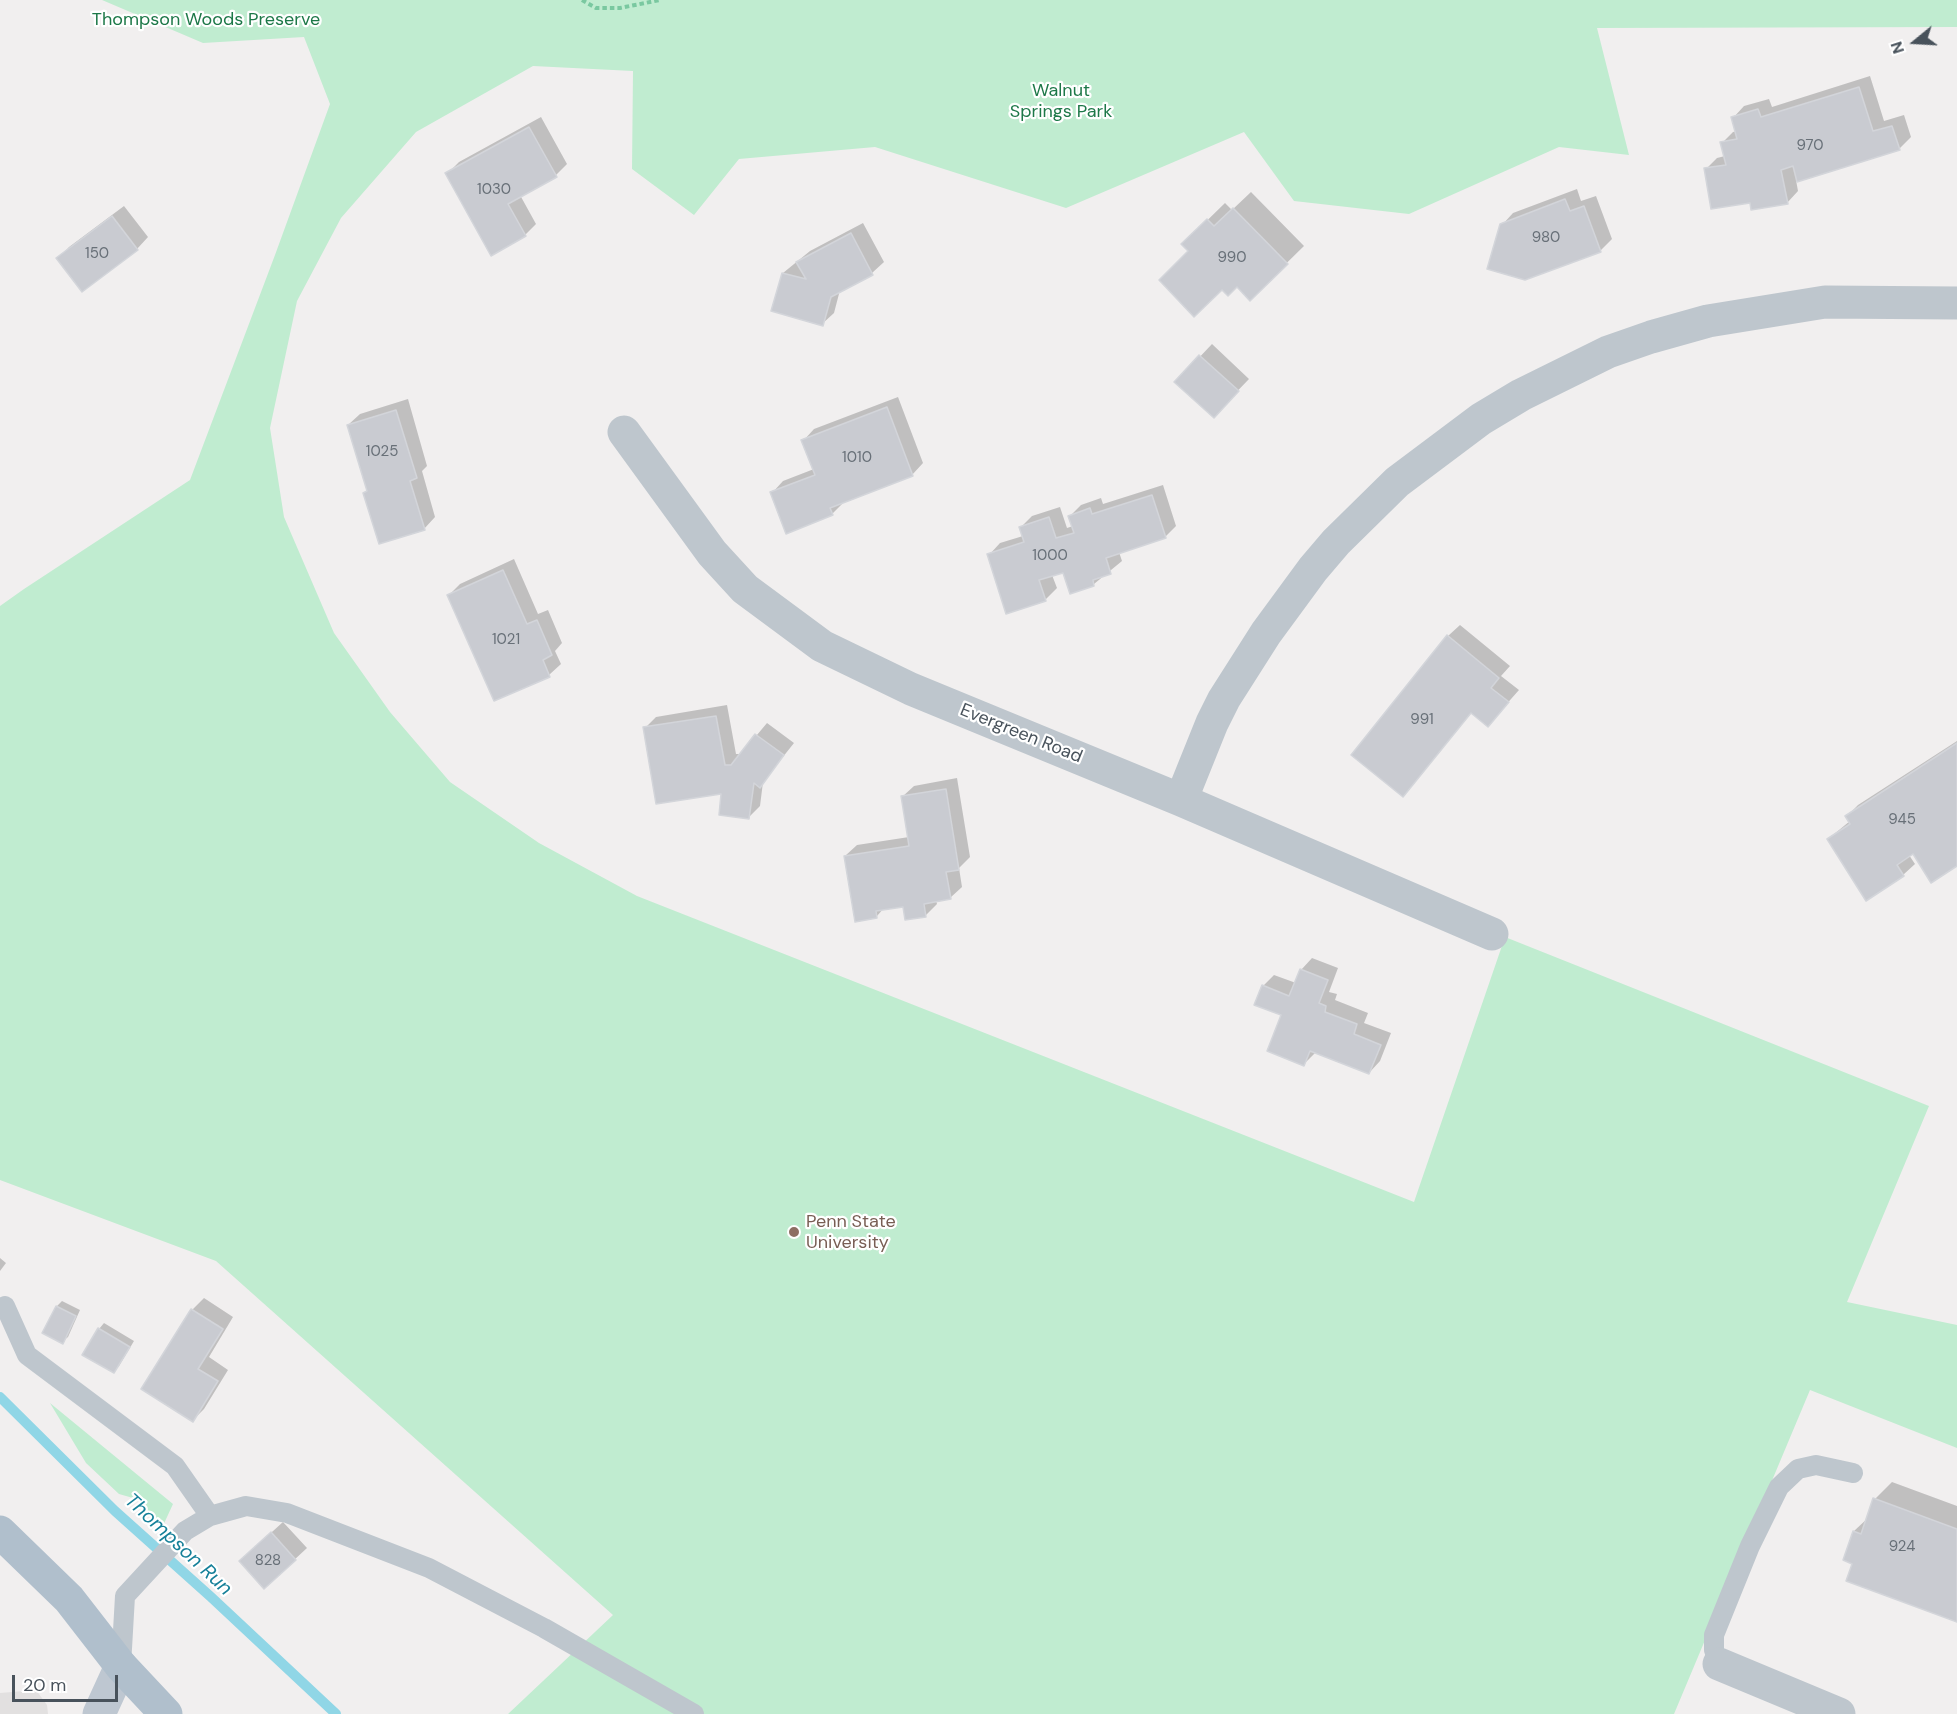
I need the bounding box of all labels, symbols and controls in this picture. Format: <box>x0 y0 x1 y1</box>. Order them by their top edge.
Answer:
park label: Thompson Woods Preserve <box>92 9 320 31</box>
north arrow <box>1885 12 1945 72</box>
text: N <box>1886 39 1909 57</box>
park label: Walnut Springs Park <box>1010 80 1112 122</box>
house number: 970 <box>1796 137 1824 155</box>
house number: 1030 <box>477 181 511 199</box>
house number: 980 <box>1532 229 1560 247</box>
house number: 150 <box>85 245 109 263</box>
house number: 990 <box>1217 249 1247 267</box>
house number: 1025 <box>366 443 398 461</box>
house number: 1010 <box>842 449 872 467</box>
house number: 1000 <box>1032 547 1068 565</box>
house number: 1021 <box>492 631 520 649</box>
street label: Evergreen Road <box>957 700 1085 768</box>
house number: 991 <box>1410 711 1434 729</box>
house number: 945 <box>1888 811 1916 829</box>
place label: Penn State University <box>806 1211 896 1254</box>
marker: Penn State University <box>787 1225 801 1239</box>
water label: Thompson Run <box>119 1489 237 1601</box>
house number: 924 <box>1889 1538 1915 1556</box>
house number: 828 <box>255 1552 281 1570</box>
scale bar <box>15 1663 122 1701</box>
text: 20 m <box>23 1673 66 1697</box>

